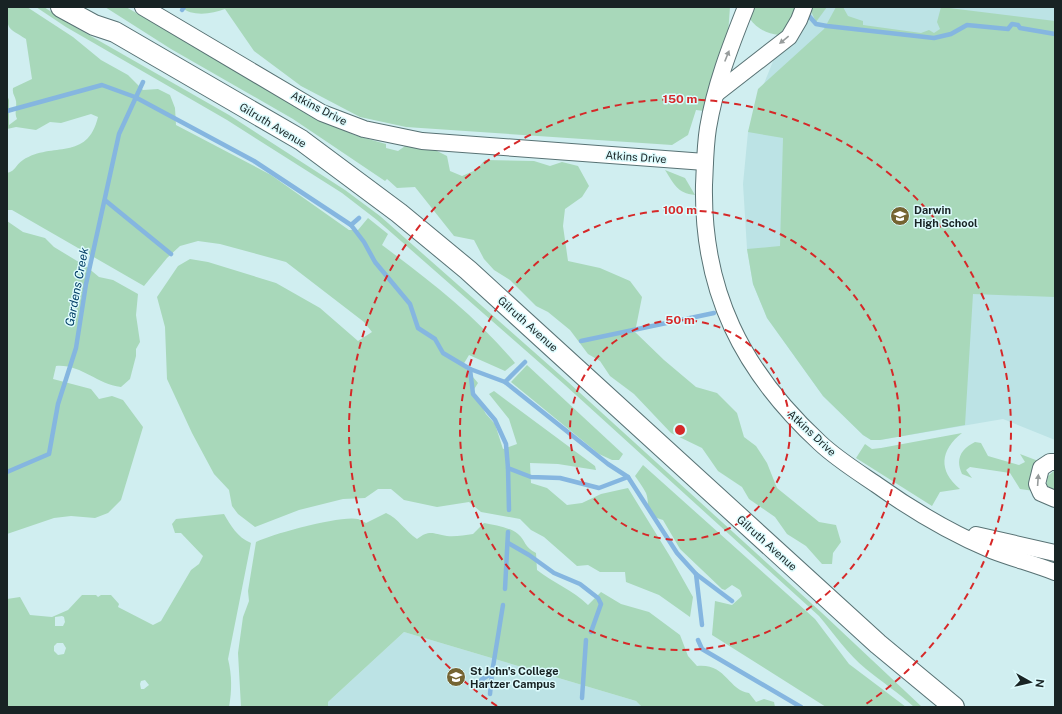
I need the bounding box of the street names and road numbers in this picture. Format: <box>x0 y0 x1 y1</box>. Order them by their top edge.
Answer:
street label: Atkins Drive <box>289 89 349 127</box>
street label: Gilruth Avenue <box>237 100 309 150</box>
street label: Atkins Drive <box>605 149 667 165</box>
street label: Gilruth Avenue <box>496 294 560 354</box>
street label: Atkins Drive <box>785 408 839 458</box>
street label: Gilruth Avenue <box>735 513 799 573</box>

